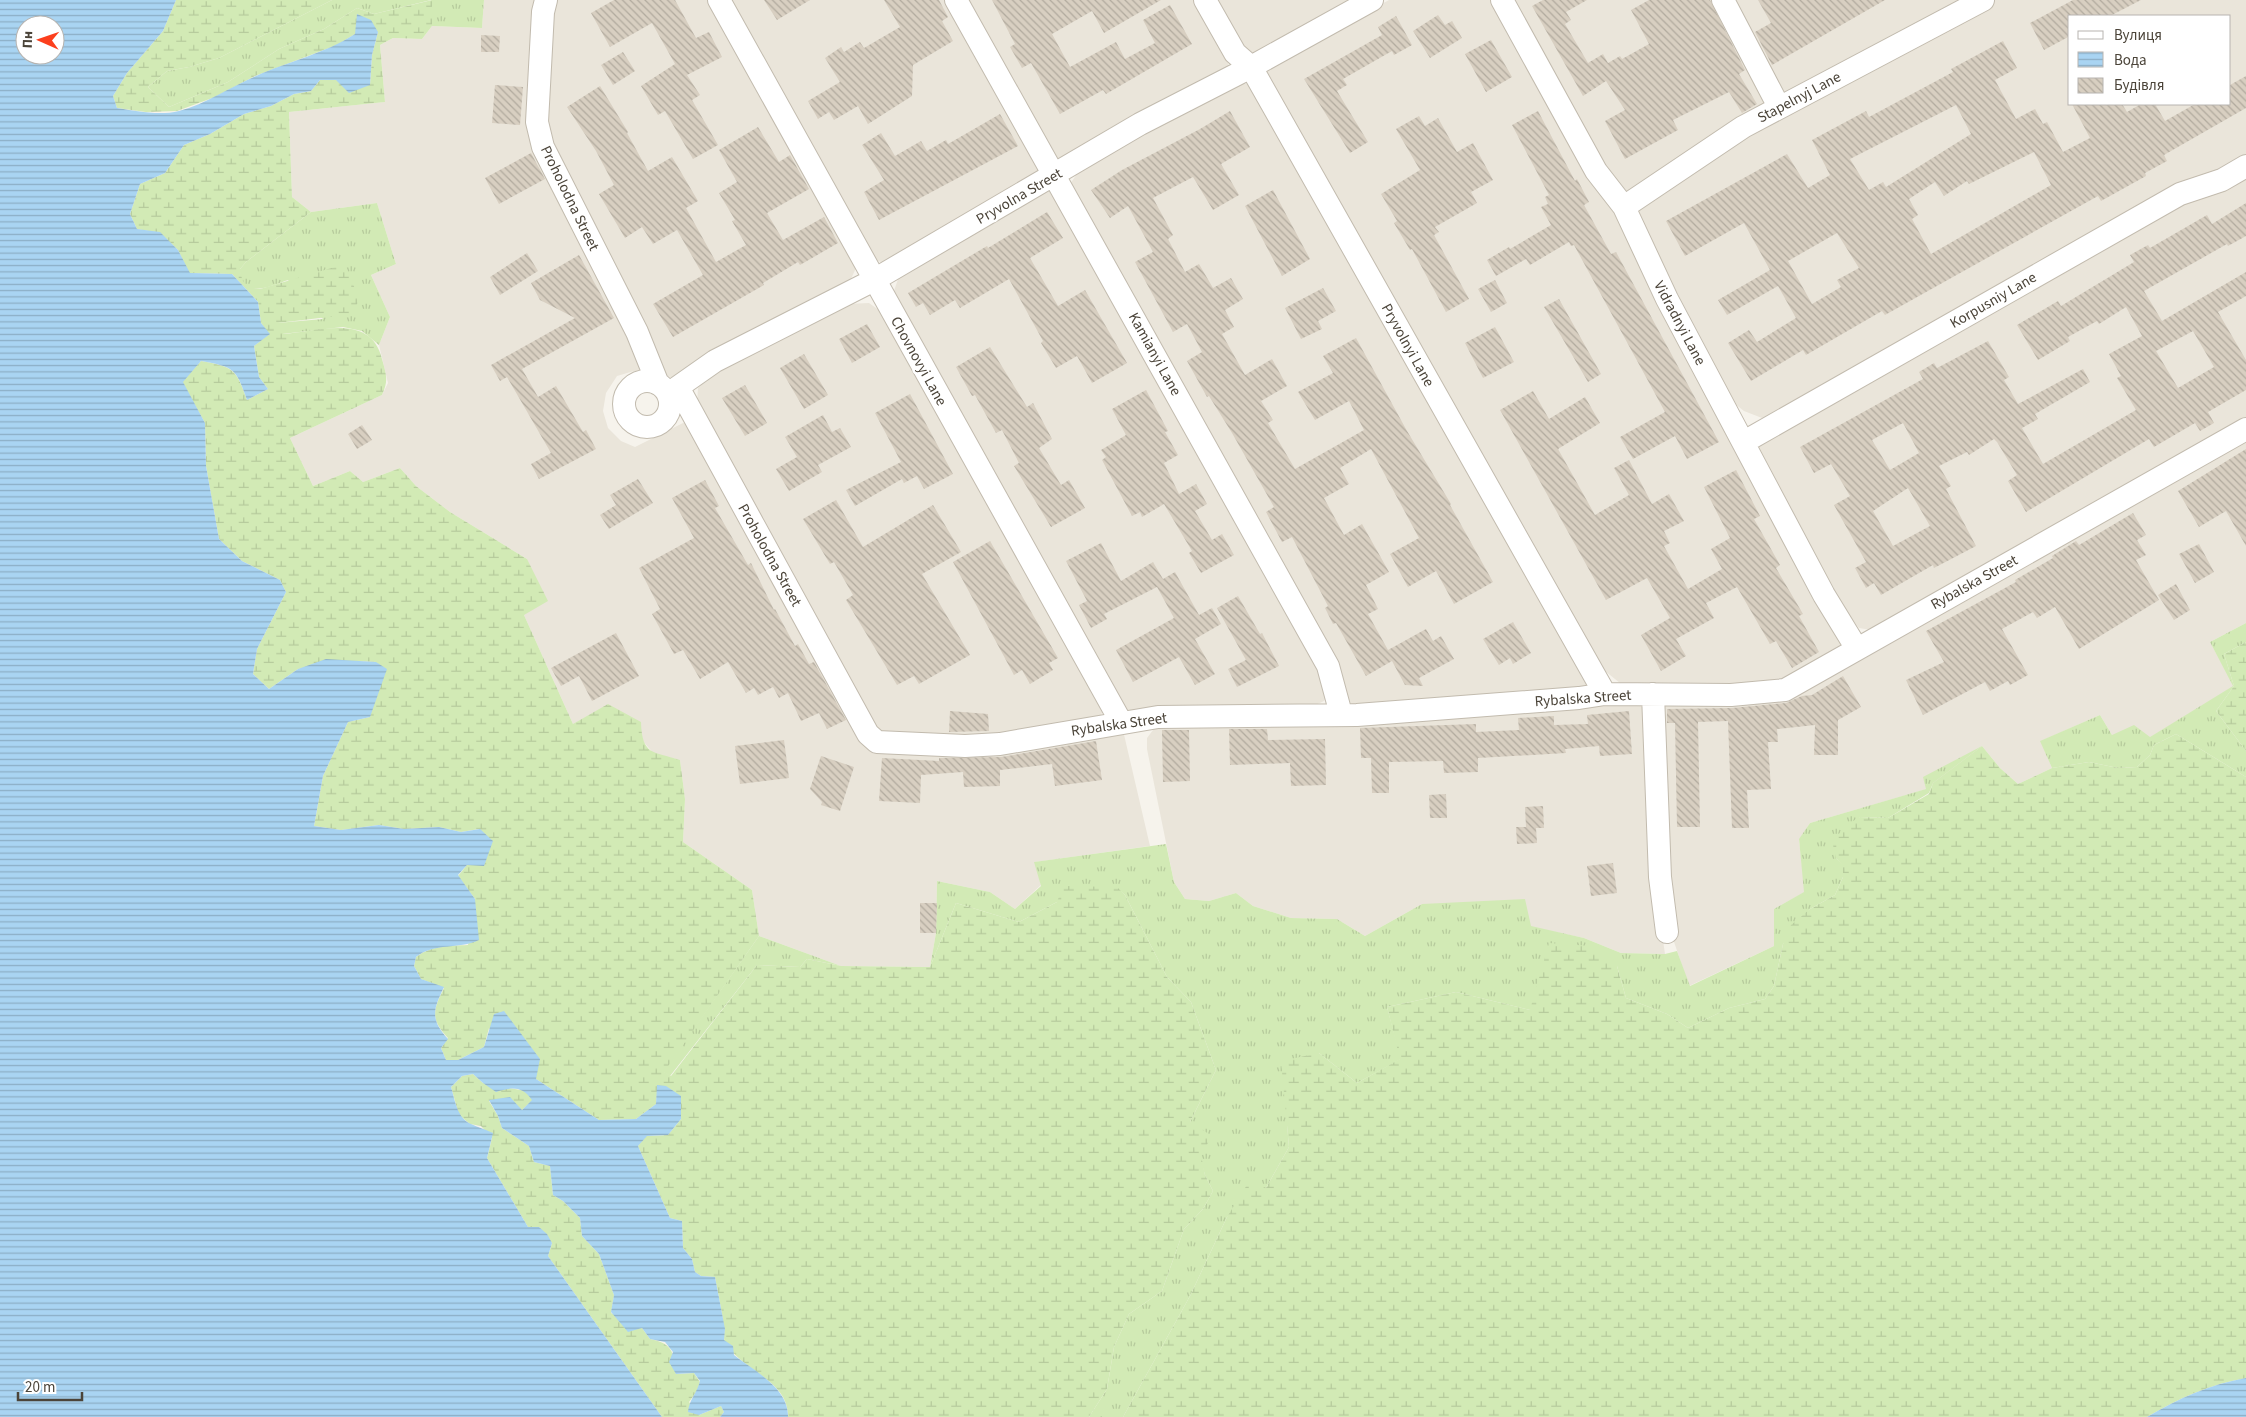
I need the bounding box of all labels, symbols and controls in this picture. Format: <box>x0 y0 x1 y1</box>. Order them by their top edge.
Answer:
north arrow <box>15 15 65 65</box>
legend <box>2068 15 2231 105</box>
text: Вулиця <box>2114 25 2162 46</box>
text: Пн <box>18 31 38 49</box>
text: Вода <box>2114 50 2147 71</box>
street label: Stapelnyj Lane <box>1754 67 1845 128</box>
text: Будівля <box>2114 75 2164 96</box>
street label: Proholodna Street <box>535 142 604 254</box>
street label: Pryvolna Street <box>972 163 1066 230</box>
street label: Korpusniy Lane <box>1946 267 2041 334</box>
street label: Vidradnyi Lane <box>1648 277 1711 369</box>
street label: Pryvolnyi Lane <box>1376 300 1439 391</box>
street label: Kamianyi Lane <box>1123 309 1186 400</box>
street label: Chovnovyi Lane <box>885 313 952 410</box>
street label: Proholodna Street <box>733 500 807 610</box>
street label: Rybalska Street <box>1927 550 2022 615</box>
street label: Rybalska Street <box>1534 685 1632 712</box>
street label: Rybalska Street <box>1070 707 1168 742</box>
scale bar <box>18 1370 81 1402</box>
text: 20 m <box>25 1377 55 1398</box>

